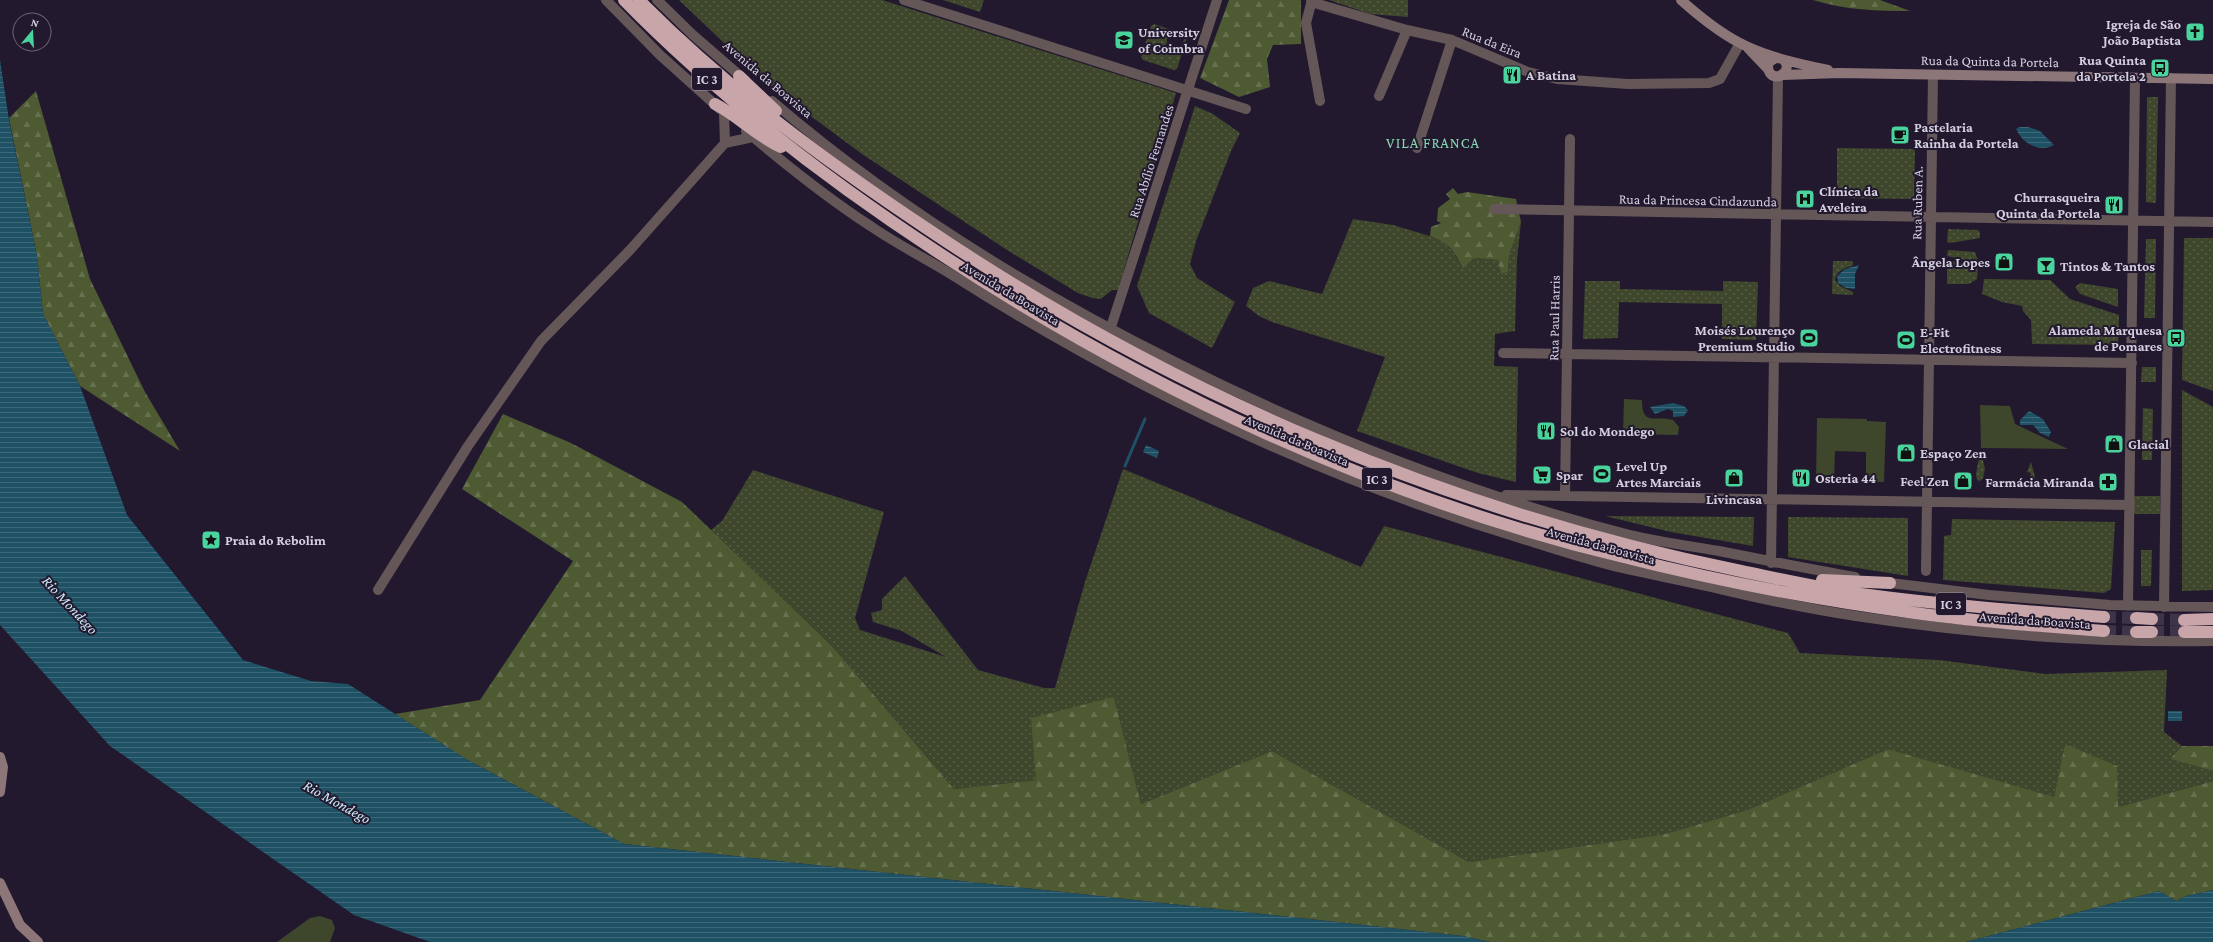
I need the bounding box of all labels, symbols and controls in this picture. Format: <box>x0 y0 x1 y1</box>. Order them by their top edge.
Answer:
north arrow <box>12 12 52 52</box>
text: N <box>30 16 41 30</box>
place label: Igreja de São João Baptista <box>2101 16 2181 48</box>
church icon: Igreja de São João Baptista <box>2184 21 2206 43</box>
street label: Rua da Eira <box>1460 23 1525 61</box>
place label: University of Coimbra <box>1138 24 1204 56</box>
school or university icon: University of Coimbra <box>1113 29 1135 51</box>
street label: Avenida da Boavista <box>720 37 816 121</box>
street label: Rua da Quinta da Portela <box>1921 52 2060 70</box>
place label: Rua Quinta da Portela 2 <box>2076 52 2146 84</box>
bus stop icon: Rua Quinta da Portela 2 <box>2149 57 2171 79</box>
restaurant icon: A Batina <box>1501 64 1523 86</box>
place label: A Batina <box>1525 67 1576 83</box>
road number: IC 3 <box>692 68 722 90</box>
street label: Rua Abílio Fernandes <box>1125 102 1177 220</box>
place label: Pastelaria Rainha da Portela <box>1914 119 2019 151</box>
cafe icon: Pastelaria Rainha da Portela <box>1889 124 1911 146</box>
district label: VILA FRANCA <box>1386 135 1480 151</box>
street label: Rua Ruben A. <box>1908 166 1926 240</box>
place label: Clínica da Aveleira <box>1818 183 1878 215</box>
hospital icon: Clínica da Aveleira <box>1794 188 1816 210</box>
place label: Churrasqueira Quinta da Portela <box>1996 189 2100 221</box>
street label: Rua da Princesa Cindazunda <box>1619 191 1778 209</box>
restaurant icon: Churrasqueira Quinta da Portela <box>2103 194 2125 216</box>
shop icon: Ângela Lopes <box>1993 251 2015 273</box>
place label: Ângela Lopes <box>1911 254 1990 270</box>
bar icon: Tintos & Tantos <box>2035 255 2057 277</box>
street label: Avenida da Boavista <box>959 257 1064 329</box>
place label: Tintos & Tantos <box>2060 258 2155 274</box>
street label: Rua Paul Harris <box>1545 275 1563 361</box>
place label: Moisés Lourenço Premium Studio <box>1695 322 1795 354</box>
place label: Alameda Marquesa de Pomares <box>2048 322 2162 354</box>
place label: E-Fit Electrofitness <box>1920 324 2002 356</box>
sports icon: Moisés Lourenço Premium Studio <box>1798 327 1820 349</box>
bus stop icon: Alameda Marquesa de Pomares <box>2165 327 2187 349</box>
sports icon: E-Fit Electrofitness <box>1895 329 1917 351</box>
street label: Avenida da Boavista <box>1242 411 1352 469</box>
restaurant icon: Sol do Mondego <box>1535 420 1557 442</box>
place label: Sol do Mondego <box>1560 423 1655 439</box>
shop icon: Glacial <box>2103 433 2125 455</box>
place label: Glacial <box>2128 436 2169 452</box>
shop icon: Espaço Zen <box>1895 442 1917 464</box>
place label: Espaço Zen <box>1920 445 1986 461</box>
place label: Level Up Artes Marciais <box>1615 458 1701 490</box>
sports icon: Level Up Artes Marciais <box>1591 463 1613 485</box>
supermarket icon: Spar <box>1531 464 1553 486</box>
place label: Spar <box>1556 467 1584 483</box>
shop icon: Livincasa <box>1723 467 1745 489</box>
restaurant icon: Osteria 44 <box>1790 467 1812 489</box>
road number: IC 3 <box>1362 468 1392 490</box>
place label: Osteria 44 <box>1815 470 1876 486</box>
shop icon: Feel Zen <box>1952 470 1974 492</box>
pharmacy icon: Farmácia Miranda <box>2097 471 2119 493</box>
place label: Feel Zen <box>1900 473 1949 489</box>
place label: Farmácia Miranda <box>1985 474 2094 490</box>
place label: Livincasa <box>1706 491 1762 507</box>
street label: Avenida da Boavista <box>1545 523 1658 567</box>
place icon: Praia do Rebolim <box>200 529 222 551</box>
place label: Praia do Rebolim <box>225 532 326 548</box>
water label: Rio Mondego <box>38 573 101 638</box>
road number: IC 3 <box>1936 593 1966 615</box>
street label: Avenida da Boavista <box>1979 608 2092 632</box>
water label: Rio Mondego <box>300 777 373 828</box>

